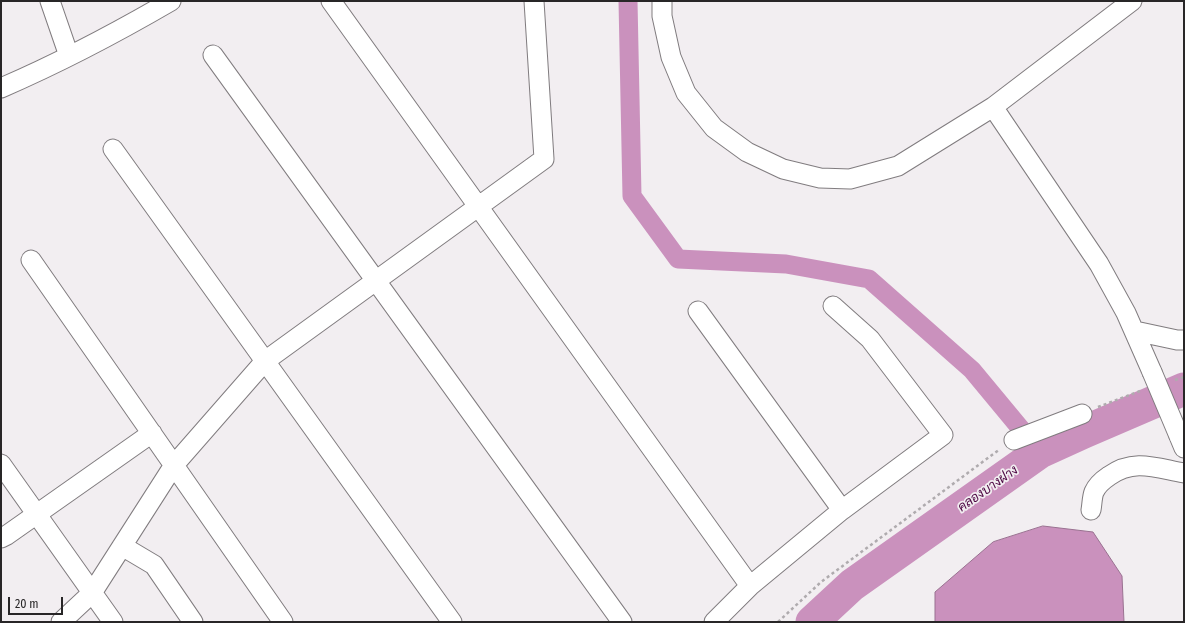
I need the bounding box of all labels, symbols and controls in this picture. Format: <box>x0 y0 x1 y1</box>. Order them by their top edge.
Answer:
water label: คลองบางฝาง <box>955 463 1021 515</box>
scale bar <box>10 589 65 615</box>
text: 20 m <box>15 597 39 611</box>

